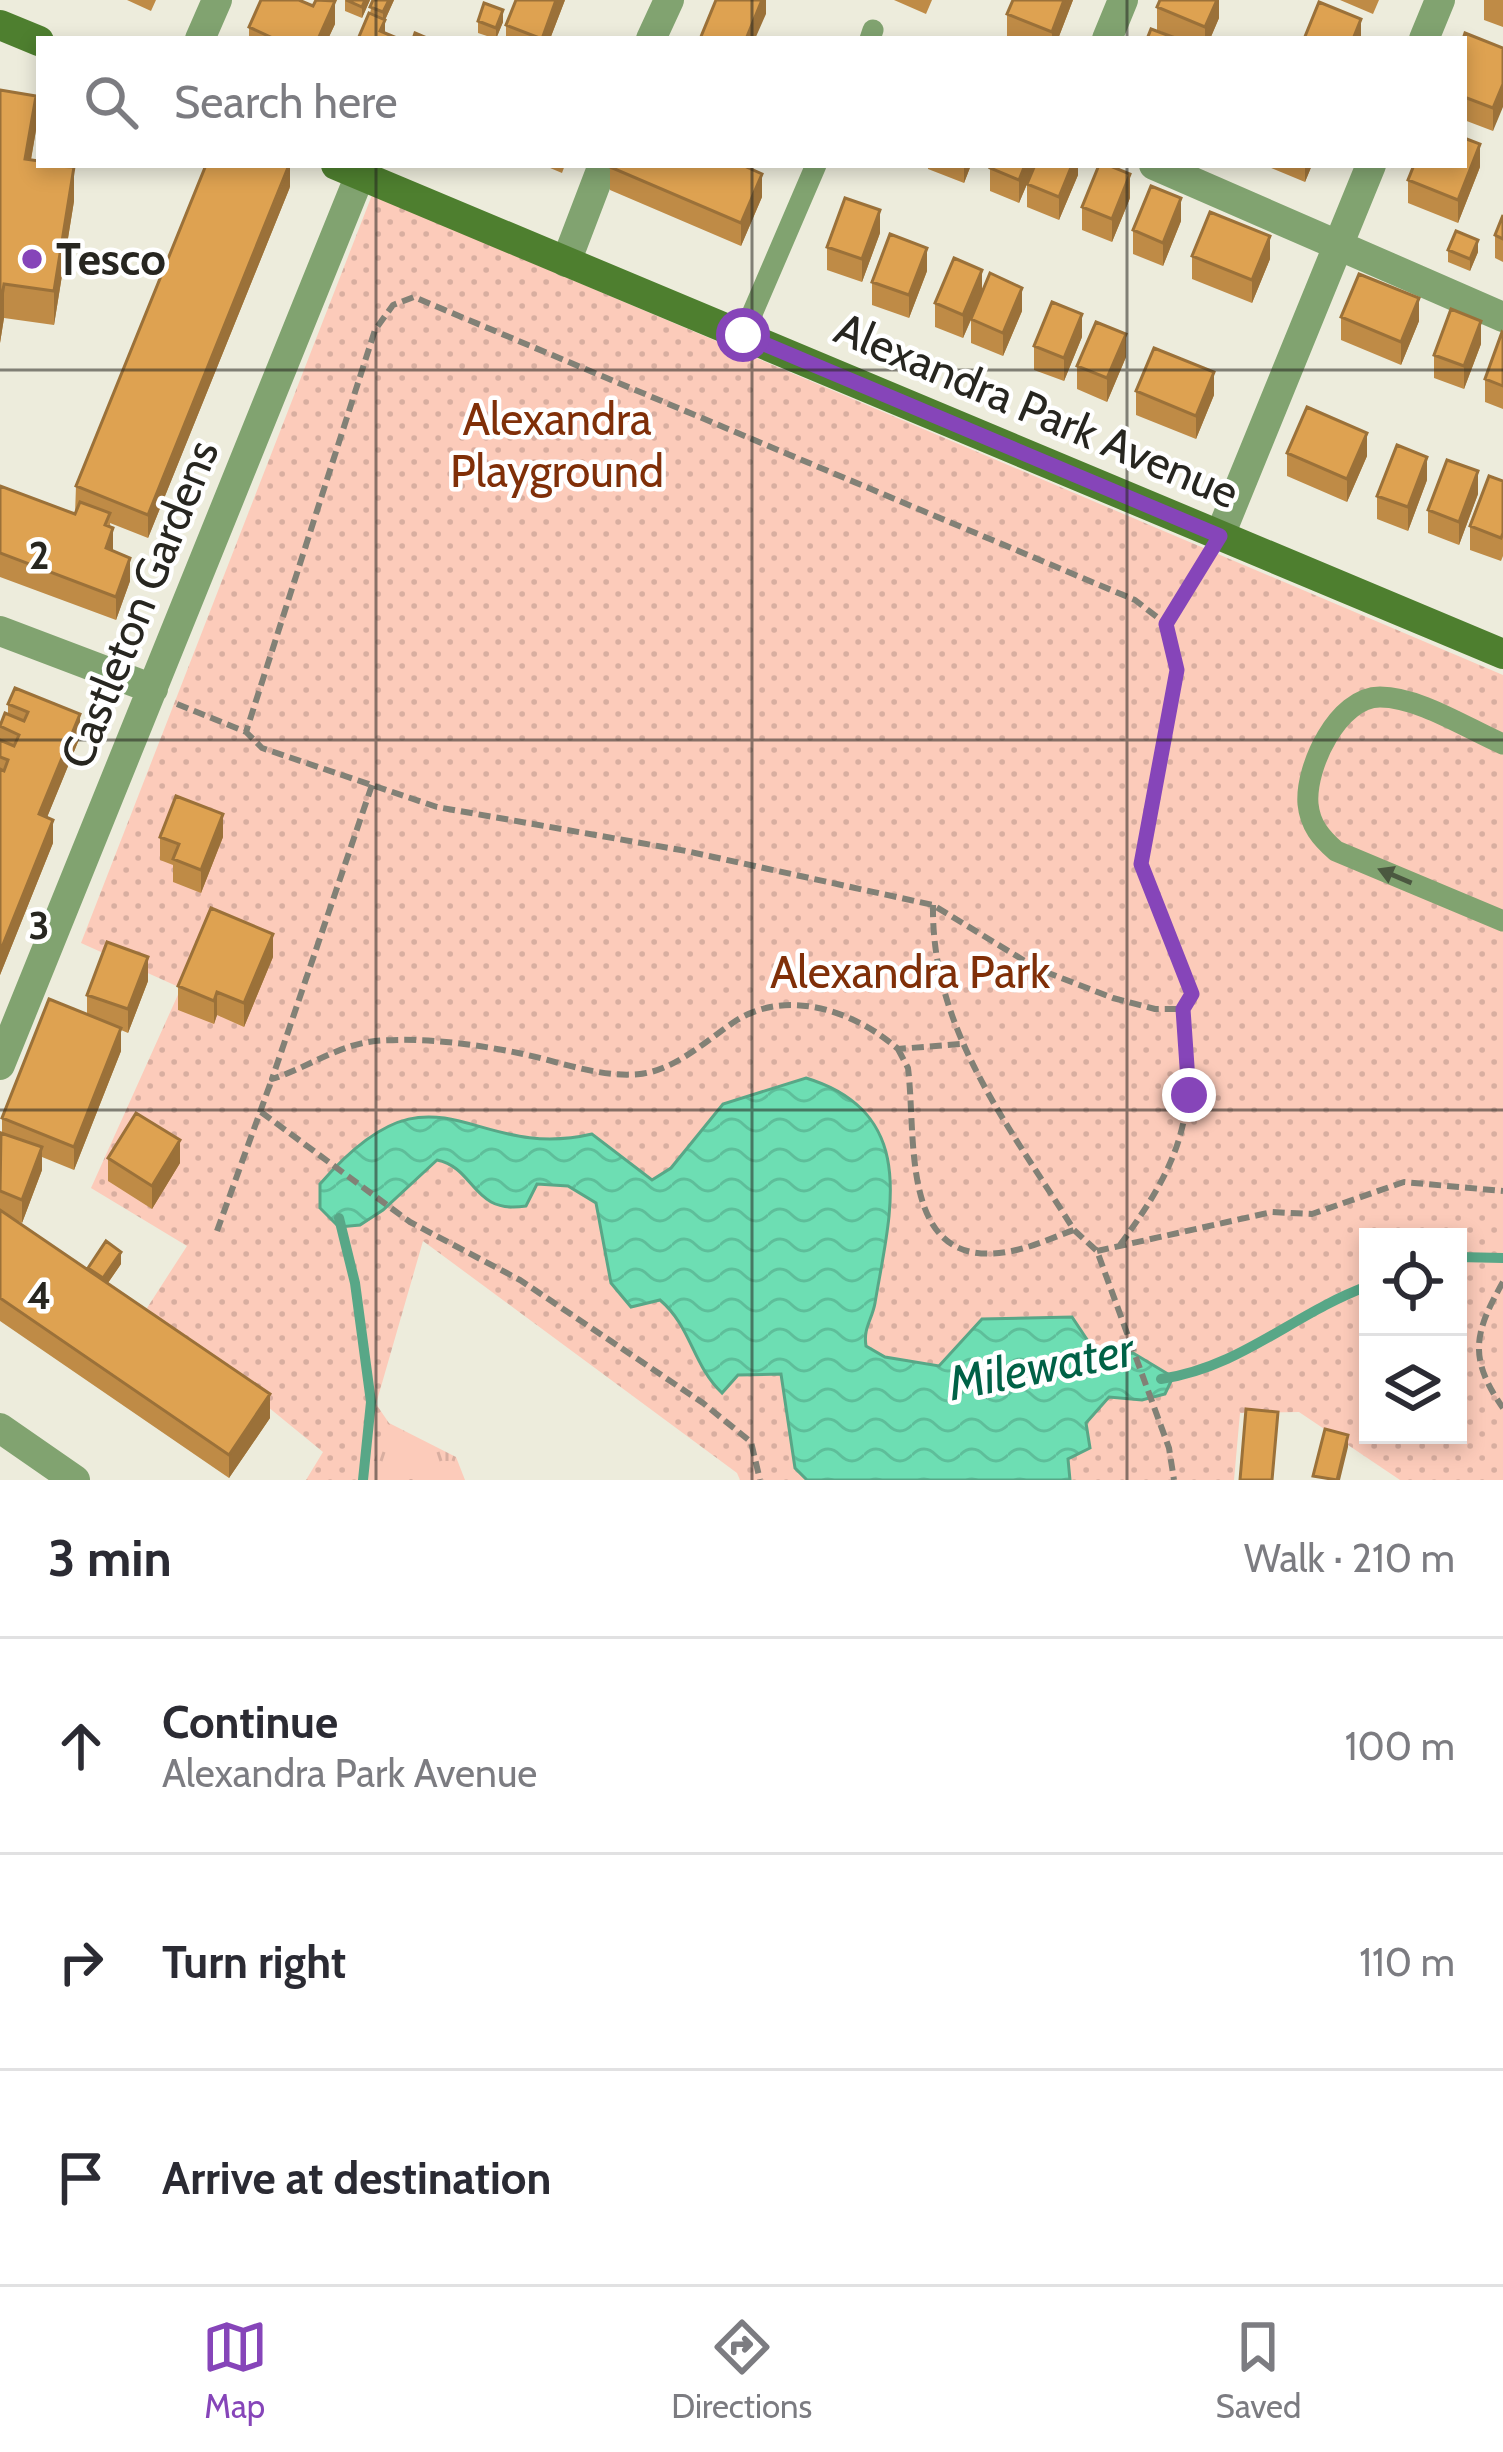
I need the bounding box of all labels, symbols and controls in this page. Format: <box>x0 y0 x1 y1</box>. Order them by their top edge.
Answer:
search box <box>36 36 1467 168</box>
icon: search <box>78 69 144 135</box>
text: Search here <box>174 75 398 129</box>
place label: Tesco <box>56 232 166 286</box>
marker: Tesco <box>19 246 45 272</box>
street label: Alexandra Park Avenue <box>827 301 1247 519</box>
route start <box>716 308 770 362</box>
park label: Alexandra Playground <box>450 392 664 498</box>
street label: Castleton Gardens <box>49 432 229 776</box>
text: 2 <box>29 531 49 579</box>
one-way arrow <box>1377 866 1413 885</box>
text: 3 <box>28 901 50 949</box>
park label: Alexandra Park <box>770 945 1051 999</box>
route end <box>1162 1068 1216 1122</box>
map controls <box>1359 1228 1467 1444</box>
button: locate <box>1359 1228 1467 1336</box>
text: 4 <box>27 1271 51 1319</box>
water label: Milewater <box>943 1319 1141 1413</box>
button: layers <box>1359 1336 1467 1444</box>
text: 3 min <box>48 1527 172 1589</box>
text: Walk · 210 m <box>1244 1534 1455 1582</box>
text: Continue <box>162 1695 338 1749</box>
icon: ahead <box>48 1713 114 1779</box>
text: 100 m <box>1345 1722 1455 1770</box>
text: Alexandra Park Avenue <box>162 1749 537 1797</box>
icon: right <box>48 1929 114 1995</box>
text: Turn right <box>162 1935 346 1989</box>
text: 110 m <box>1359 1938 1455 1986</box>
icon: arrive <box>48 2145 114 2211</box>
text: Arrive at destination <box>162 2151 551 2205</box>
tab: Map <box>202 2314 268 2426</box>
tab: Directions <box>671 2314 812 2426</box>
tab: Saved <box>1216 2314 1301 2426</box>

